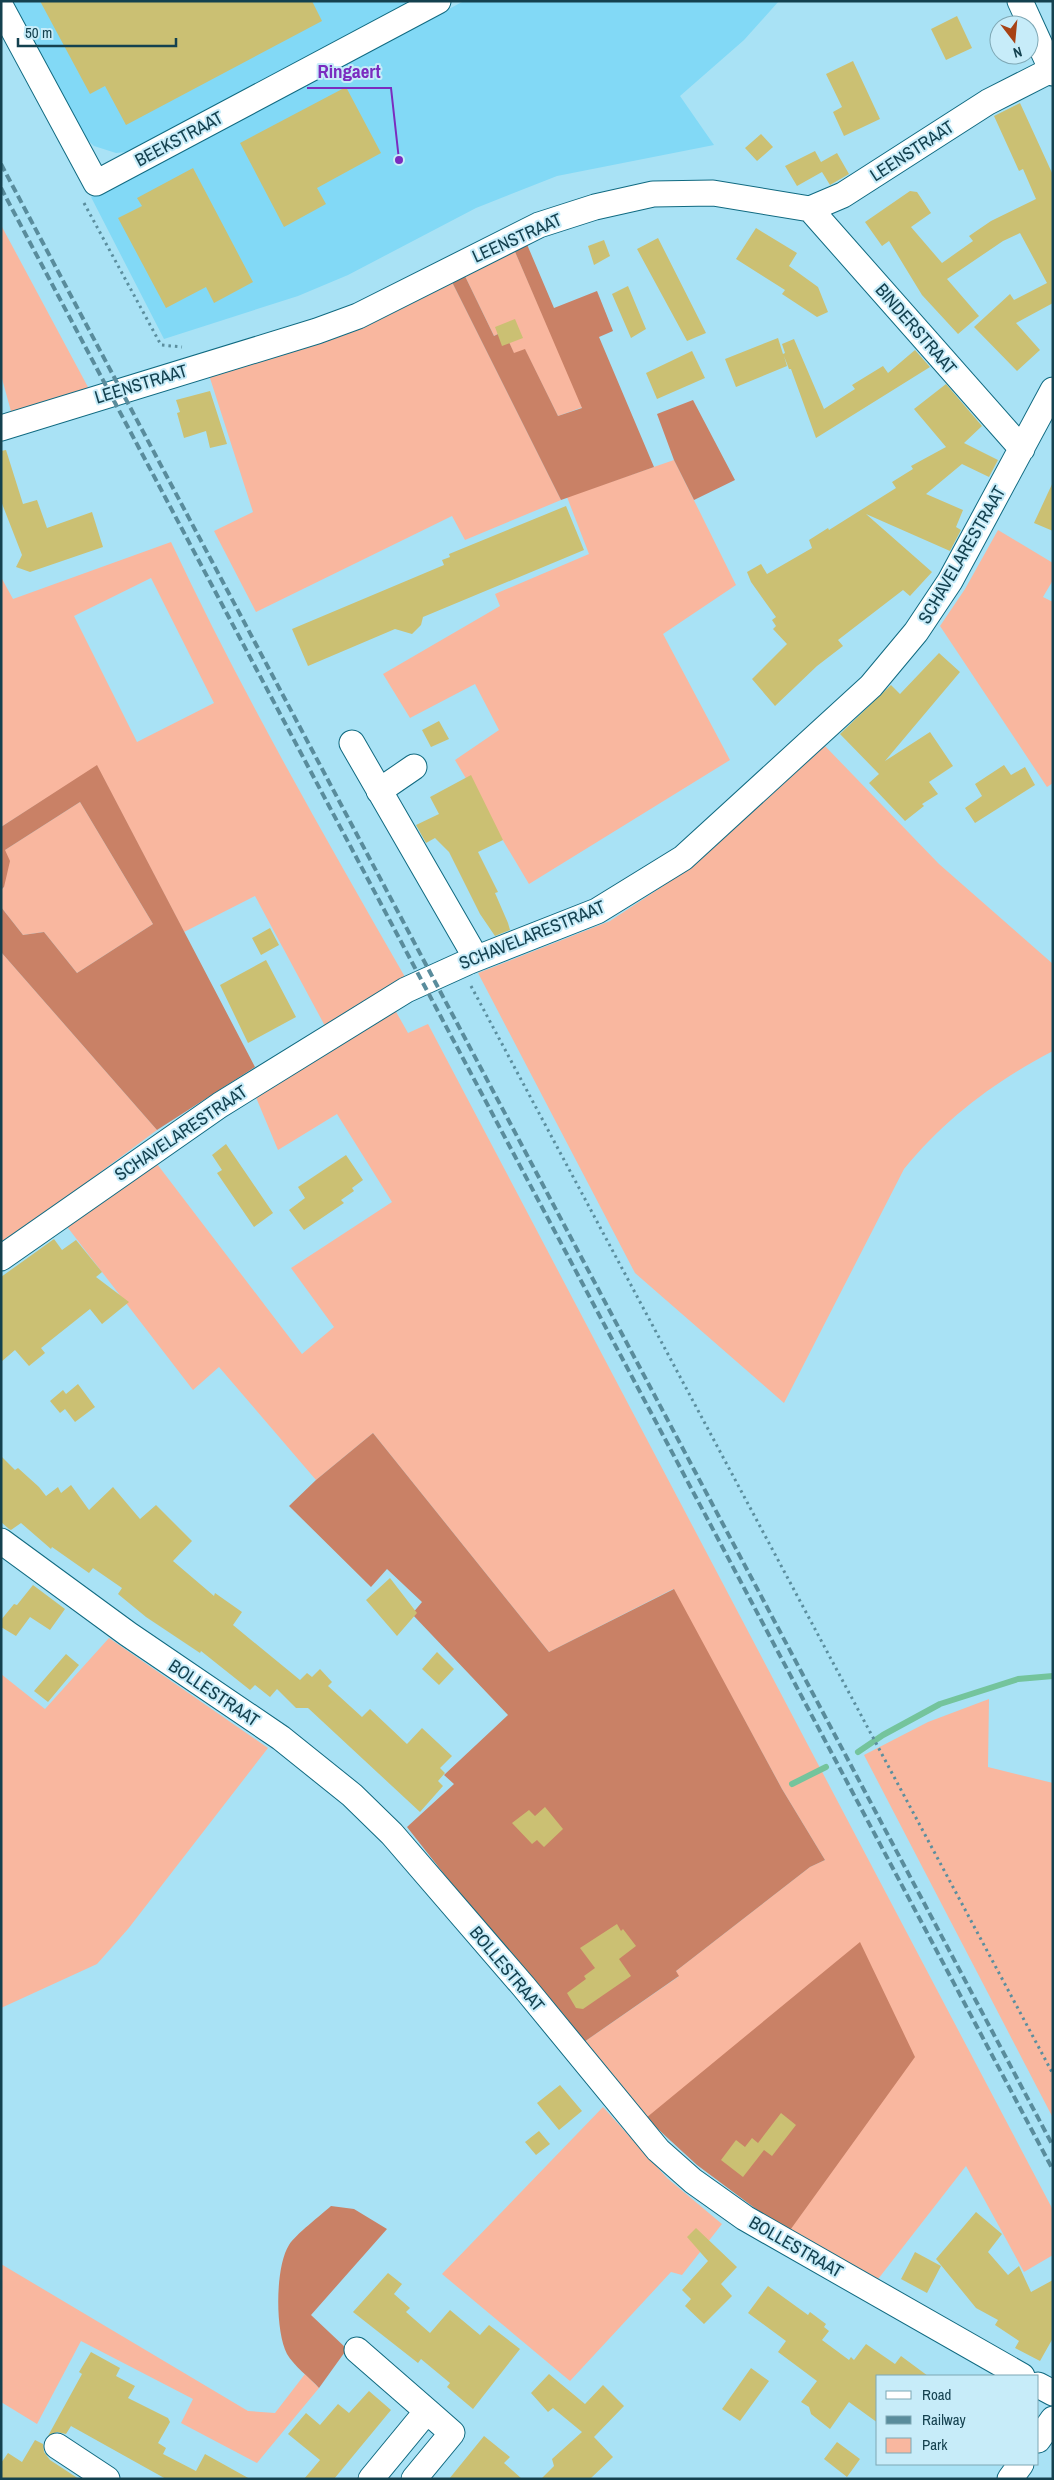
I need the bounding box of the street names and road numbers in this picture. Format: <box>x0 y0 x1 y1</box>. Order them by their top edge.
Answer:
street label: BEEKSTRAAT <box>130 105 227 172</box>
street label: LEENSTRAAT <box>865 114 959 187</box>
street label: LEENSTRAAT <box>468 207 566 268</box>
street label: BINDERSTRAAT <box>870 278 963 379</box>
street label: LEENSTRAAT <box>91 358 190 409</box>
street label: SCHAVELARESTRAAT <box>912 481 1011 628</box>
street label: SCHAVELARESTRAAT <box>455 894 609 975</box>
street label: SCHAVELARESTRAAT <box>109 1079 252 1186</box>
street label: BOLLESTRAAT <box>164 1653 265 1732</box>
street label: BOLLESTRAAT <box>464 1921 551 2017</box>
street label: BOLLESTRAAT <box>745 2210 848 2284</box>

